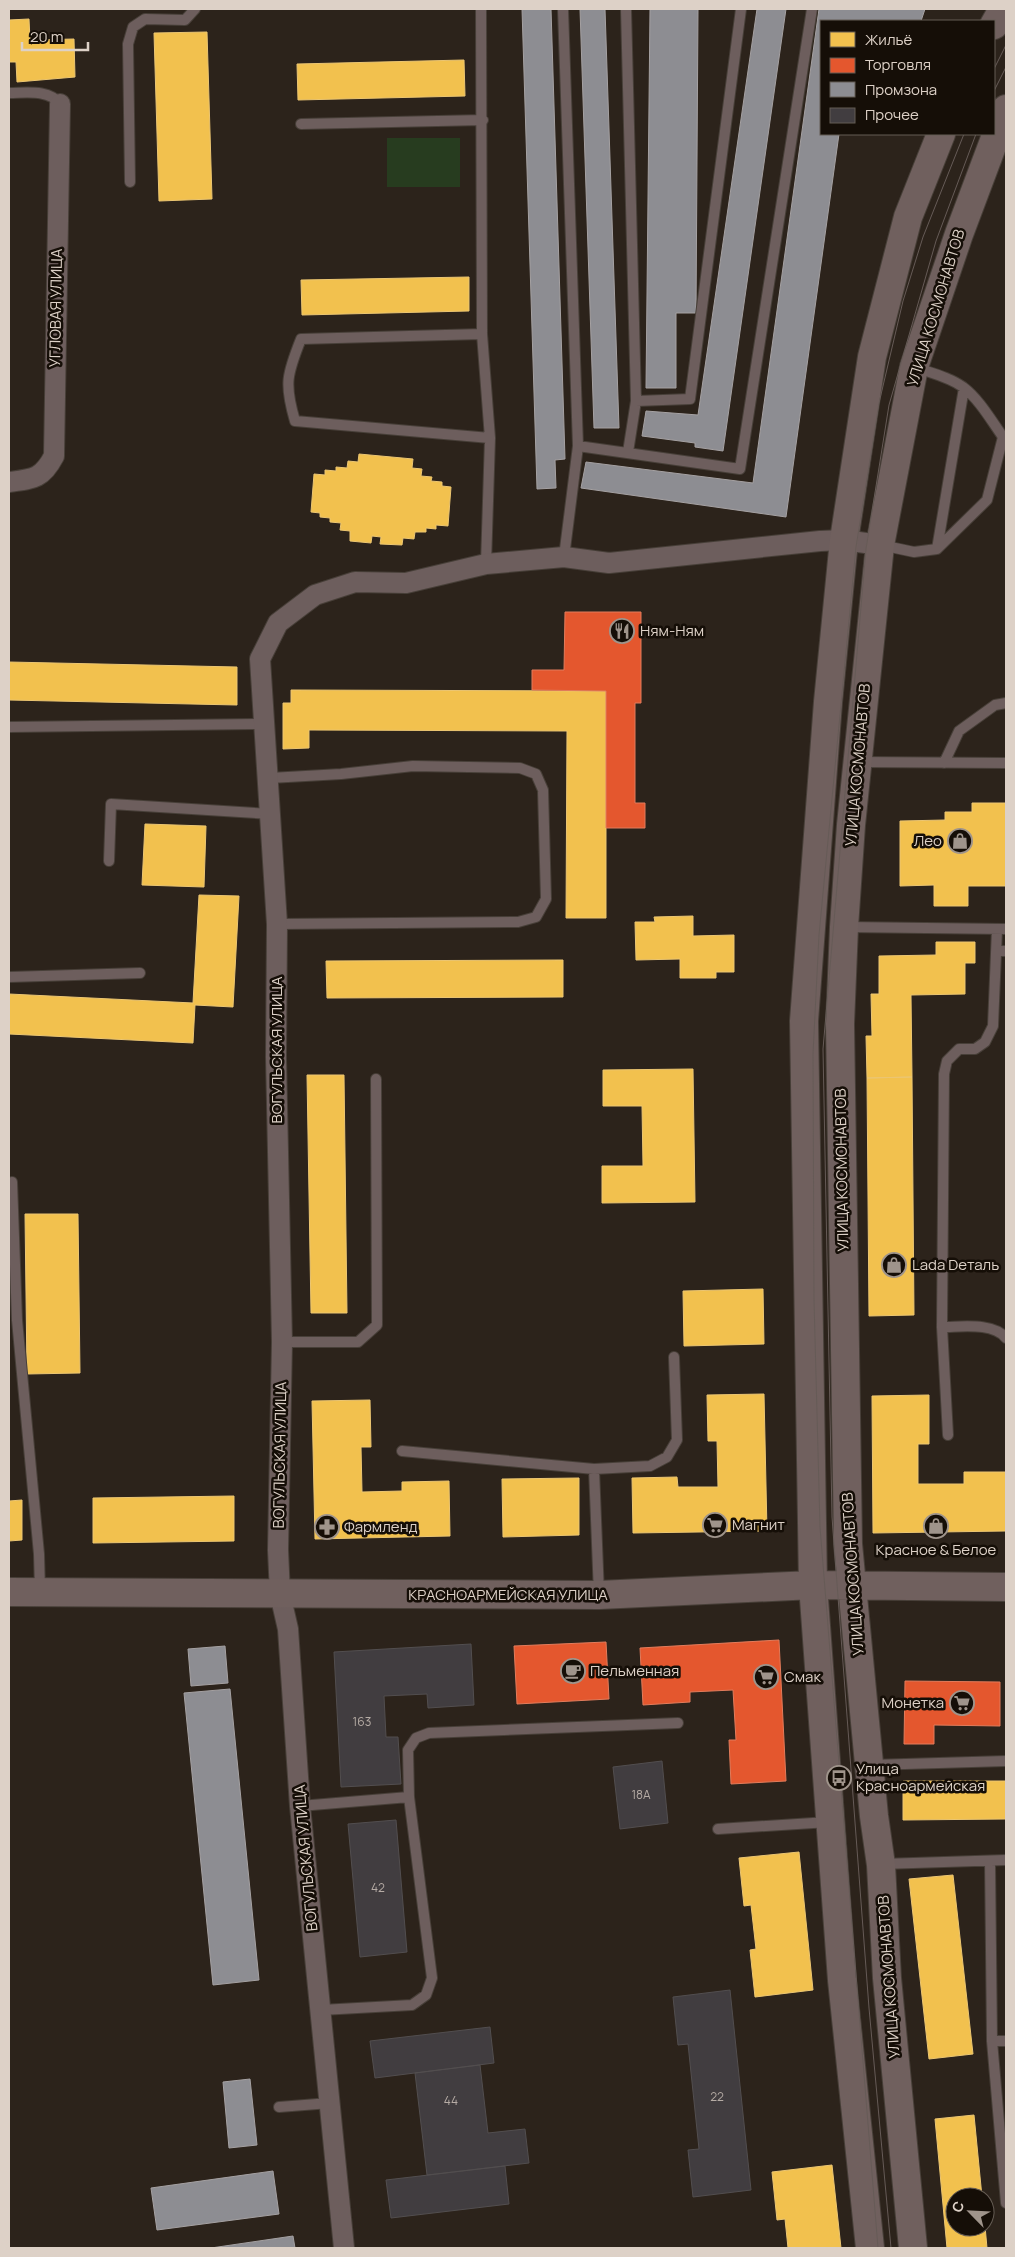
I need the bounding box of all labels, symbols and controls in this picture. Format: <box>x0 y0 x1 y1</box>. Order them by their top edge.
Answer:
scale bar <box>22 20 89 52</box>
legend <box>820 20 995 135</box>
text: 20 m <box>30 26 63 47</box>
text: Жильё <box>865 29 913 50</box>
text: Торговля <box>865 54 931 75</box>
text: Промзона <box>865 79 937 100</box>
text: Прочее <box>865 104 919 125</box>
street label: УЛИЦА КОСМОНАВТОВ <box>902 227 969 389</box>
street label: УГЛОВАЯ УЛИЦА <box>44 248 67 368</box>
restaurant icon: Ням-Ням <box>609 618 635 644</box>
place label: Ням-Ням <box>640 620 704 641</box>
street label: УЛИЦА КОСМОНАВТОВ <box>840 683 875 847</box>
shop icon: Лео <box>947 828 973 854</box>
place label: Лео <box>914 830 942 851</box>
street label: ВОГУЛЬСКАЯ УЛИЦА <box>266 976 287 1123</box>
street label: УЛИЦА КОСМОНАВТОВ <box>830 1088 853 1252</box>
shop icon: Lada Dеталь <box>881 1252 907 1278</box>
place label: Lada Dеталь <box>912 1254 999 1275</box>
street label: ВОГУЛЬСКАЯ УЛИЦА <box>268 1381 291 1529</box>
street label: УЛИЦА КОСМОНАВТОВ <box>836 1492 869 1656</box>
supermarket icon: Магнит <box>702 1512 728 1538</box>
shop icon: Красное & Белое <box>923 1513 949 1539</box>
pharmacy icon: Фармленд <box>314 1514 340 1540</box>
place label: Магнит <box>732 1514 785 1535</box>
place label: Фармленд <box>344 1516 418 1537</box>
place label: Красное & Белое <box>876 1539 997 1560</box>
street label: КРАСНОАРМЕЙСКАЯ УЛИЦА <box>408 1584 608 1605</box>
cafe icon: Пельменная <box>560 1658 586 1684</box>
place label: Пельменная <box>590 1660 679 1681</box>
supermarket icon: Смак <box>753 1664 779 1690</box>
place label: Смак <box>784 1666 821 1687</box>
supermarket icon: Монетка <box>949 1690 975 1716</box>
place label: Монетка <box>882 1692 944 1713</box>
house number: 163 <box>353 1713 371 1730</box>
place label: Улица Красноармейская <box>856 1758 985 1796</box>
bus stop icon: Улица Красноармейская <box>826 1765 852 1791</box>
street label: ВОГУЛЬСКАЯ УЛИЦА <box>289 1783 322 1932</box>
house number: 18А <box>631 1786 651 1803</box>
house number: 42 <box>371 1879 385 1896</box>
street label: УЛИЦА КОСМОНАВТОВ <box>872 1895 905 2059</box>
house number: 22 <box>710 2088 724 2105</box>
house number: 44 <box>444 2092 458 2109</box>
north arrow <box>945 2187 995 2237</box>
text: С <box>947 2198 968 2215</box>

